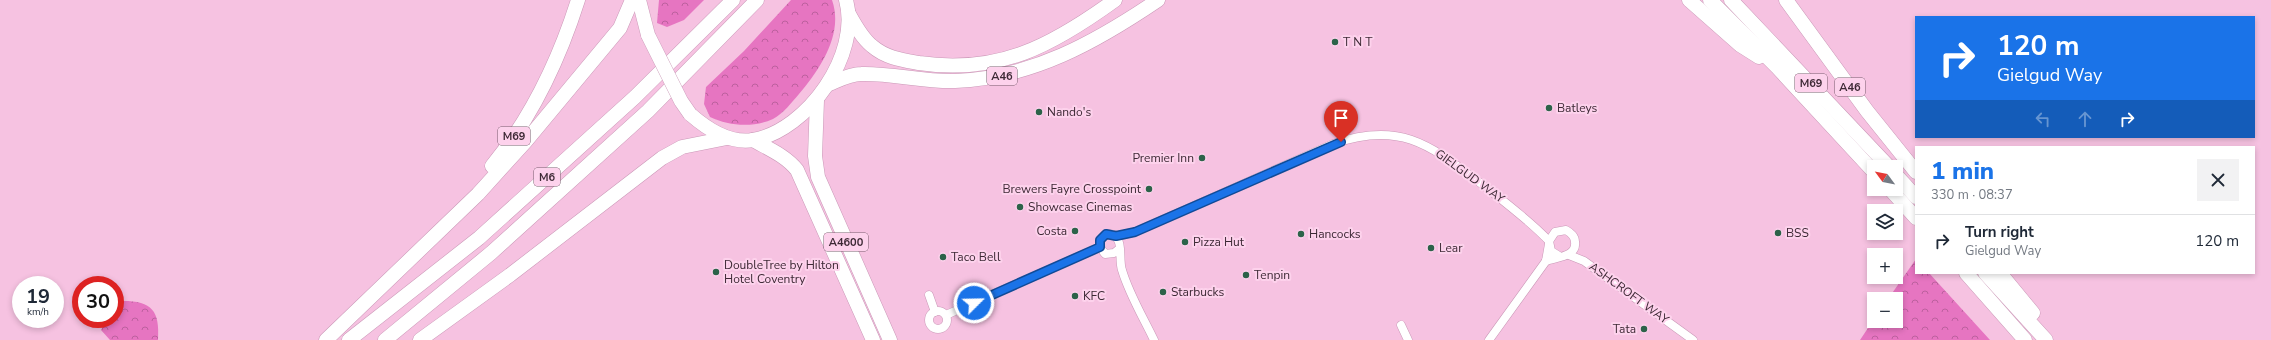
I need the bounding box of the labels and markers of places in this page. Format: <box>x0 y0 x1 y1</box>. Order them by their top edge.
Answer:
place label: T N T <box>1343 34 1373 50</box>
marker: T N T <box>1330 37 1340 47</box>
place label: Batleys <box>1557 100 1598 116</box>
pin <box>1324 101 1358 142</box>
marker: Batleys <box>1544 103 1554 113</box>
place label: Nando's <box>1047 104 1091 120</box>
marker: Nando's <box>1034 107 1044 117</box>
place label: Premier Inn <box>1132 150 1194 166</box>
marker: Premier Inn <box>1197 153 1207 163</box>
place label: Brewers Fayre Crosspoint <box>1002 181 1142 197</box>
marker: Brewers Fayre Crosspoint <box>1144 184 1154 194</box>
place label: Showcase Cinemas <box>1028 199 1133 215</box>
marker: Showcase Cinemas <box>1015 202 1025 212</box>
place label: Costa <box>1036 223 1067 239</box>
place label: BSS <box>1786 225 1809 241</box>
marker: Costa <box>1070 226 1080 236</box>
place label: Hancocks <box>1309 226 1361 242</box>
marker: BSS <box>1773 228 1783 238</box>
marker: Hancocks <box>1296 229 1306 239</box>
place label: Pizza Hut <box>1193 234 1245 250</box>
marker: Pizza Hut <box>1180 237 1190 247</box>
place label: Lear <box>1439 240 1463 256</box>
marker: Lear <box>1426 243 1436 253</box>
place label: Taco Bell <box>951 249 1001 265</box>
marker: Taco Bell <box>938 252 948 262</box>
place label: DoubleTree by Hilton Hotel Coventry <box>724 257 839 287</box>
marker: DoubleTree by Hilton Hotel Coventry <box>711 267 721 277</box>
place label: Tenpin <box>1254 267 1290 283</box>
marker: Tenpin <box>1241 270 1251 280</box>
place label: Starbucks <box>1171 284 1224 300</box>
marker: Starbucks <box>1158 287 1168 297</box>
place label: KFC <box>1083 288 1105 304</box>
marker: KFC <box>1070 291 1080 301</box>
place label: Tata <box>1613 321 1636 337</box>
marker: Tata <box>1639 324 1649 334</box>

